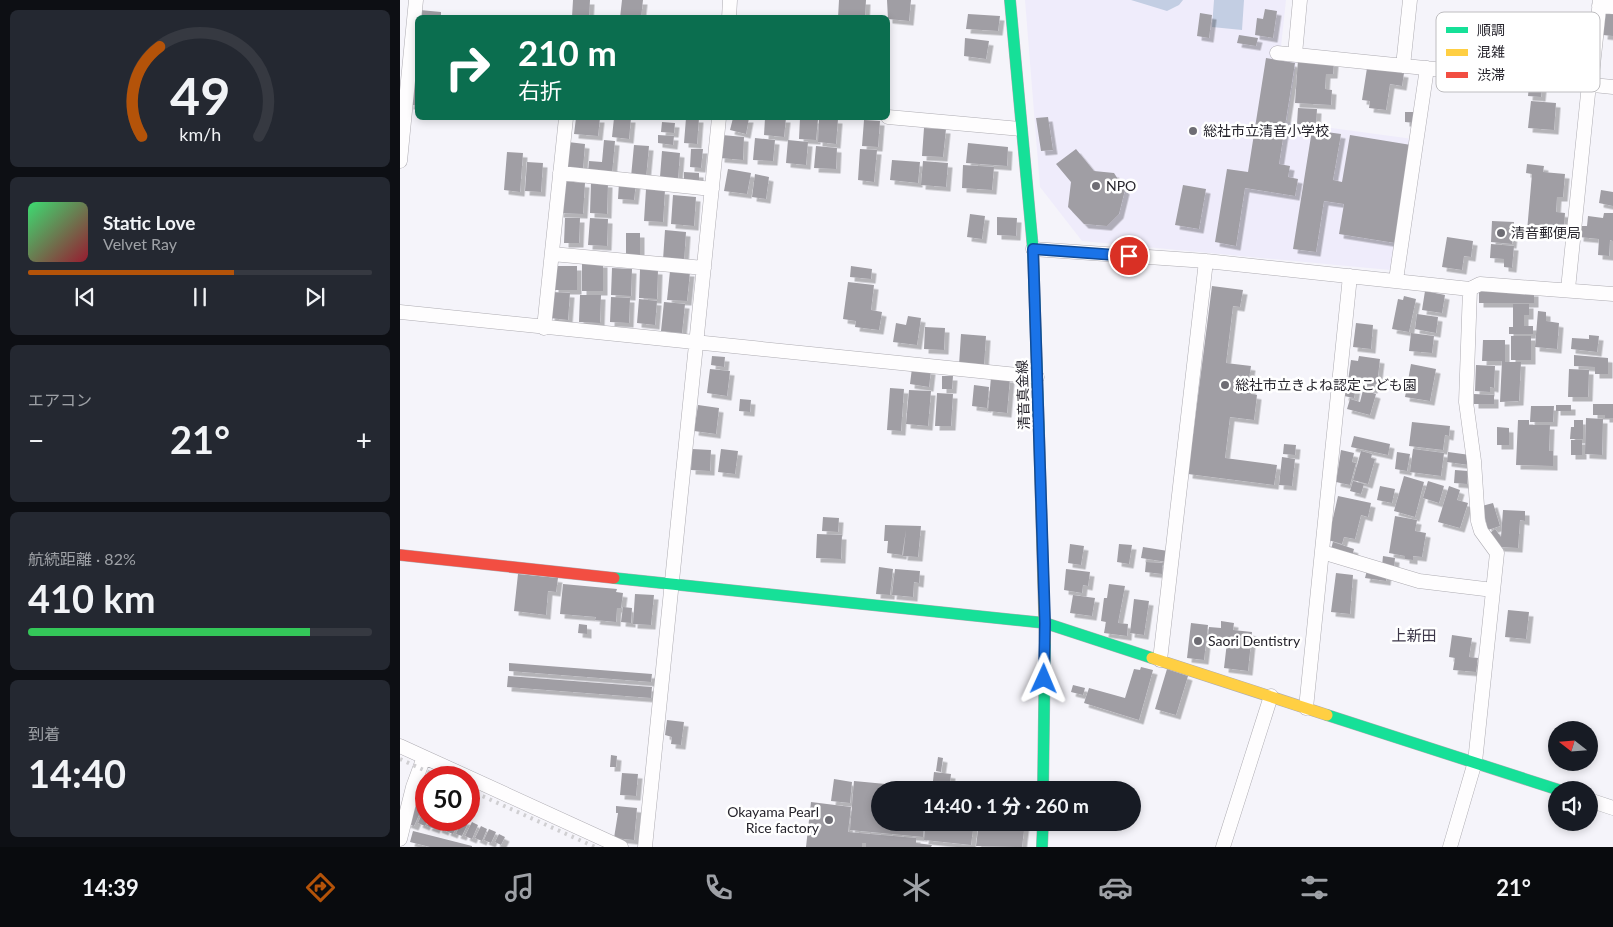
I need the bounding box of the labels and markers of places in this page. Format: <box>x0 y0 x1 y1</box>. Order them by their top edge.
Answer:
place label: 総社市立清音小学校 <box>1203 122 1329 139</box>
marker: 総社市立清音小学校 <box>1187 125 1199 137</box>
place label: NPO <box>1106 177 1136 194</box>
marker: NPO <box>1090 180 1102 192</box>
place label: 清音郵便局 <box>1511 224 1581 241</box>
marker: 清音郵便局 <box>1495 227 1507 239</box>
pin <box>1108 235 1150 277</box>
place label: 総社市立きよね認定こども園 <box>1235 376 1417 393</box>
marker: 総社市立きよね認定こども園 <box>1219 379 1231 391</box>
place label: Saori Dentistry <box>1208 632 1301 649</box>
marker: Saori Dentistry <box>1192 635 1204 647</box>
place label: Okayama Pearl Rice factory <box>727 803 820 836</box>
marker: Okayama Pearl Rice factory <box>823 814 835 826</box>

